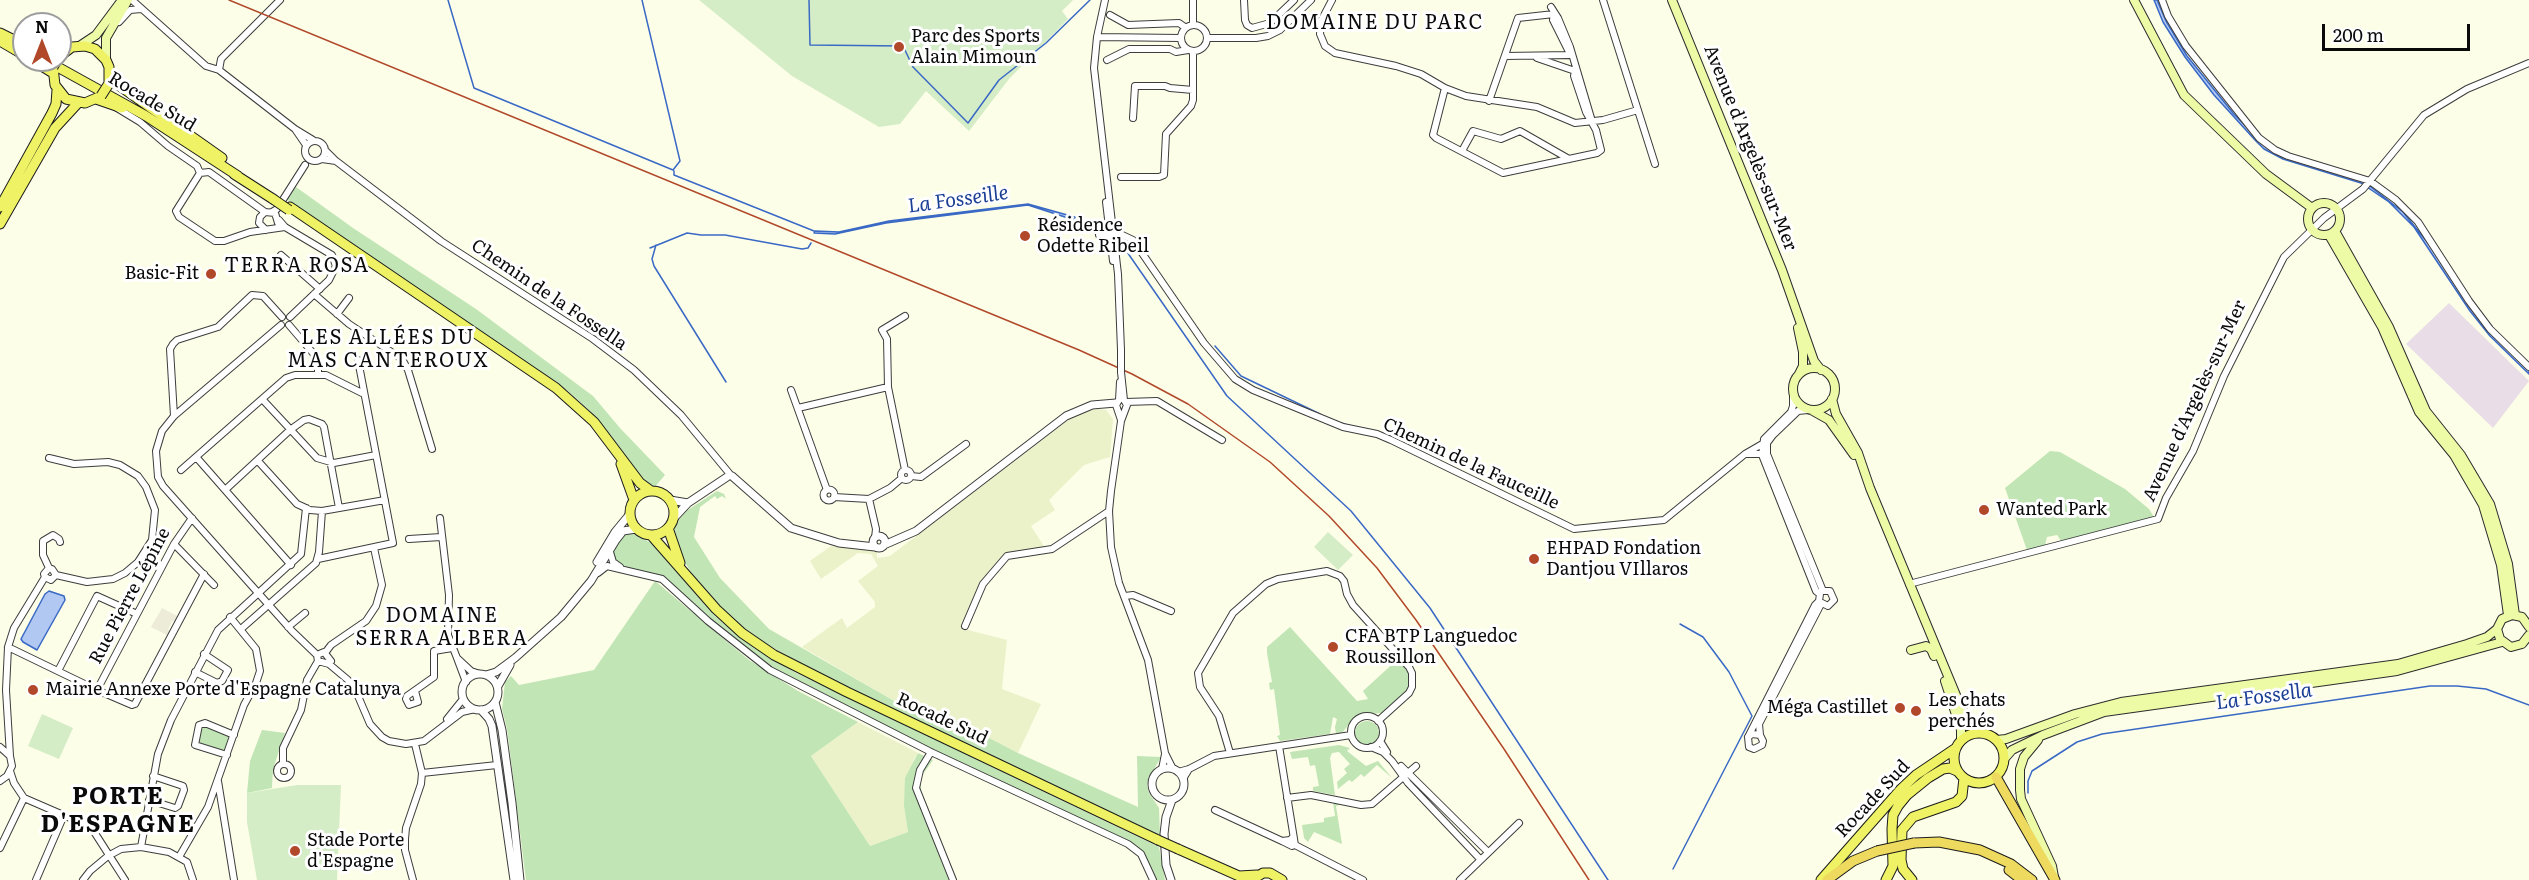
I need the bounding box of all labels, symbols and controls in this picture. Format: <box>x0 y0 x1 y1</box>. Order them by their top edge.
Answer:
district label: DOMAINE DU PARC <box>1266 11 1484 35</box>
north arrow <box>12 12 72 72</box>
scale bar <box>2325 12 2474 50</box>
text: N <box>35 14 49 38</box>
text: 200 m <box>2333 21 2384 48</box>
place label: Parc des Sports Alain Mimoun <box>911 26 1040 68</box>
marker: Parc des Sports Alain Mimoun <box>892 40 906 54</box>
street label: Avenue d'Argelès-sur-Mer <box>1699 42 1801 254</box>
street label: Rocade Sud <box>104 67 200 137</box>
water label: La Fosseille <box>906 181 1010 219</box>
place label: Résidence Odette Ribeil <box>1037 215 1149 258</box>
marker: Résidence Odette Ribeil <box>1018 229 1032 243</box>
street label: Chemin de la Fossella <box>467 235 631 355</box>
district label: TERRA ROSA <box>224 254 370 278</box>
place label: Basic-Fit <box>124 263 199 285</box>
marker: Basic-Fit <box>204 267 218 281</box>
street label: Avenue d'Argelès-sur-Mer <box>2139 297 2251 505</box>
district label: LES ALLÉES DU MAS CANTEROUX <box>287 326 489 373</box>
street label: Chemin de la Fauceille <box>1379 414 1563 514</box>
place label: Wanted Park <box>1996 499 2107 521</box>
marker: Wanted Park <box>1977 503 1991 517</box>
street label: Rue Pierre Lépine <box>85 524 175 668</box>
place label: EHPAD Fondation Dantjou VIllaros <box>1546 538 1701 580</box>
marker: EHPAD Fondation Dantjou VIllaros <box>1527 552 1541 566</box>
district label: DOMAINE SERRA ALBERA <box>356 604 528 651</box>
place label: CFA BTP Languedoc Roussillon <box>1345 626 1517 668</box>
marker: CFA BTP Languedoc Roussillon <box>1326 640 1340 654</box>
water label: La Fossella <box>2214 678 2314 716</box>
place label: Mairie Annexe Porte d'Espagne Catalunya <box>45 679 401 701</box>
marker: Mairie Annexe Porte d'Espagne Catalunya <box>26 683 40 697</box>
street label: Rocade Sud <box>893 688 991 750</box>
place label: Les chats perchés <box>1928 690 2005 732</box>
place label: Méga Castillet <box>1766 697 1888 719</box>
marker: Méga Castillet <box>1893 701 1907 715</box>
marker: Les chats perchés <box>1909 704 1923 718</box>
street label: Rocade Sud <box>1832 756 1914 842</box>
district label: PORTE D'ESPAGNE <box>41 783 195 839</box>
place label: Stade Porte d'Espagne <box>307 830 404 872</box>
marker: Stade Porte d'Espagne <box>288 844 302 858</box>

